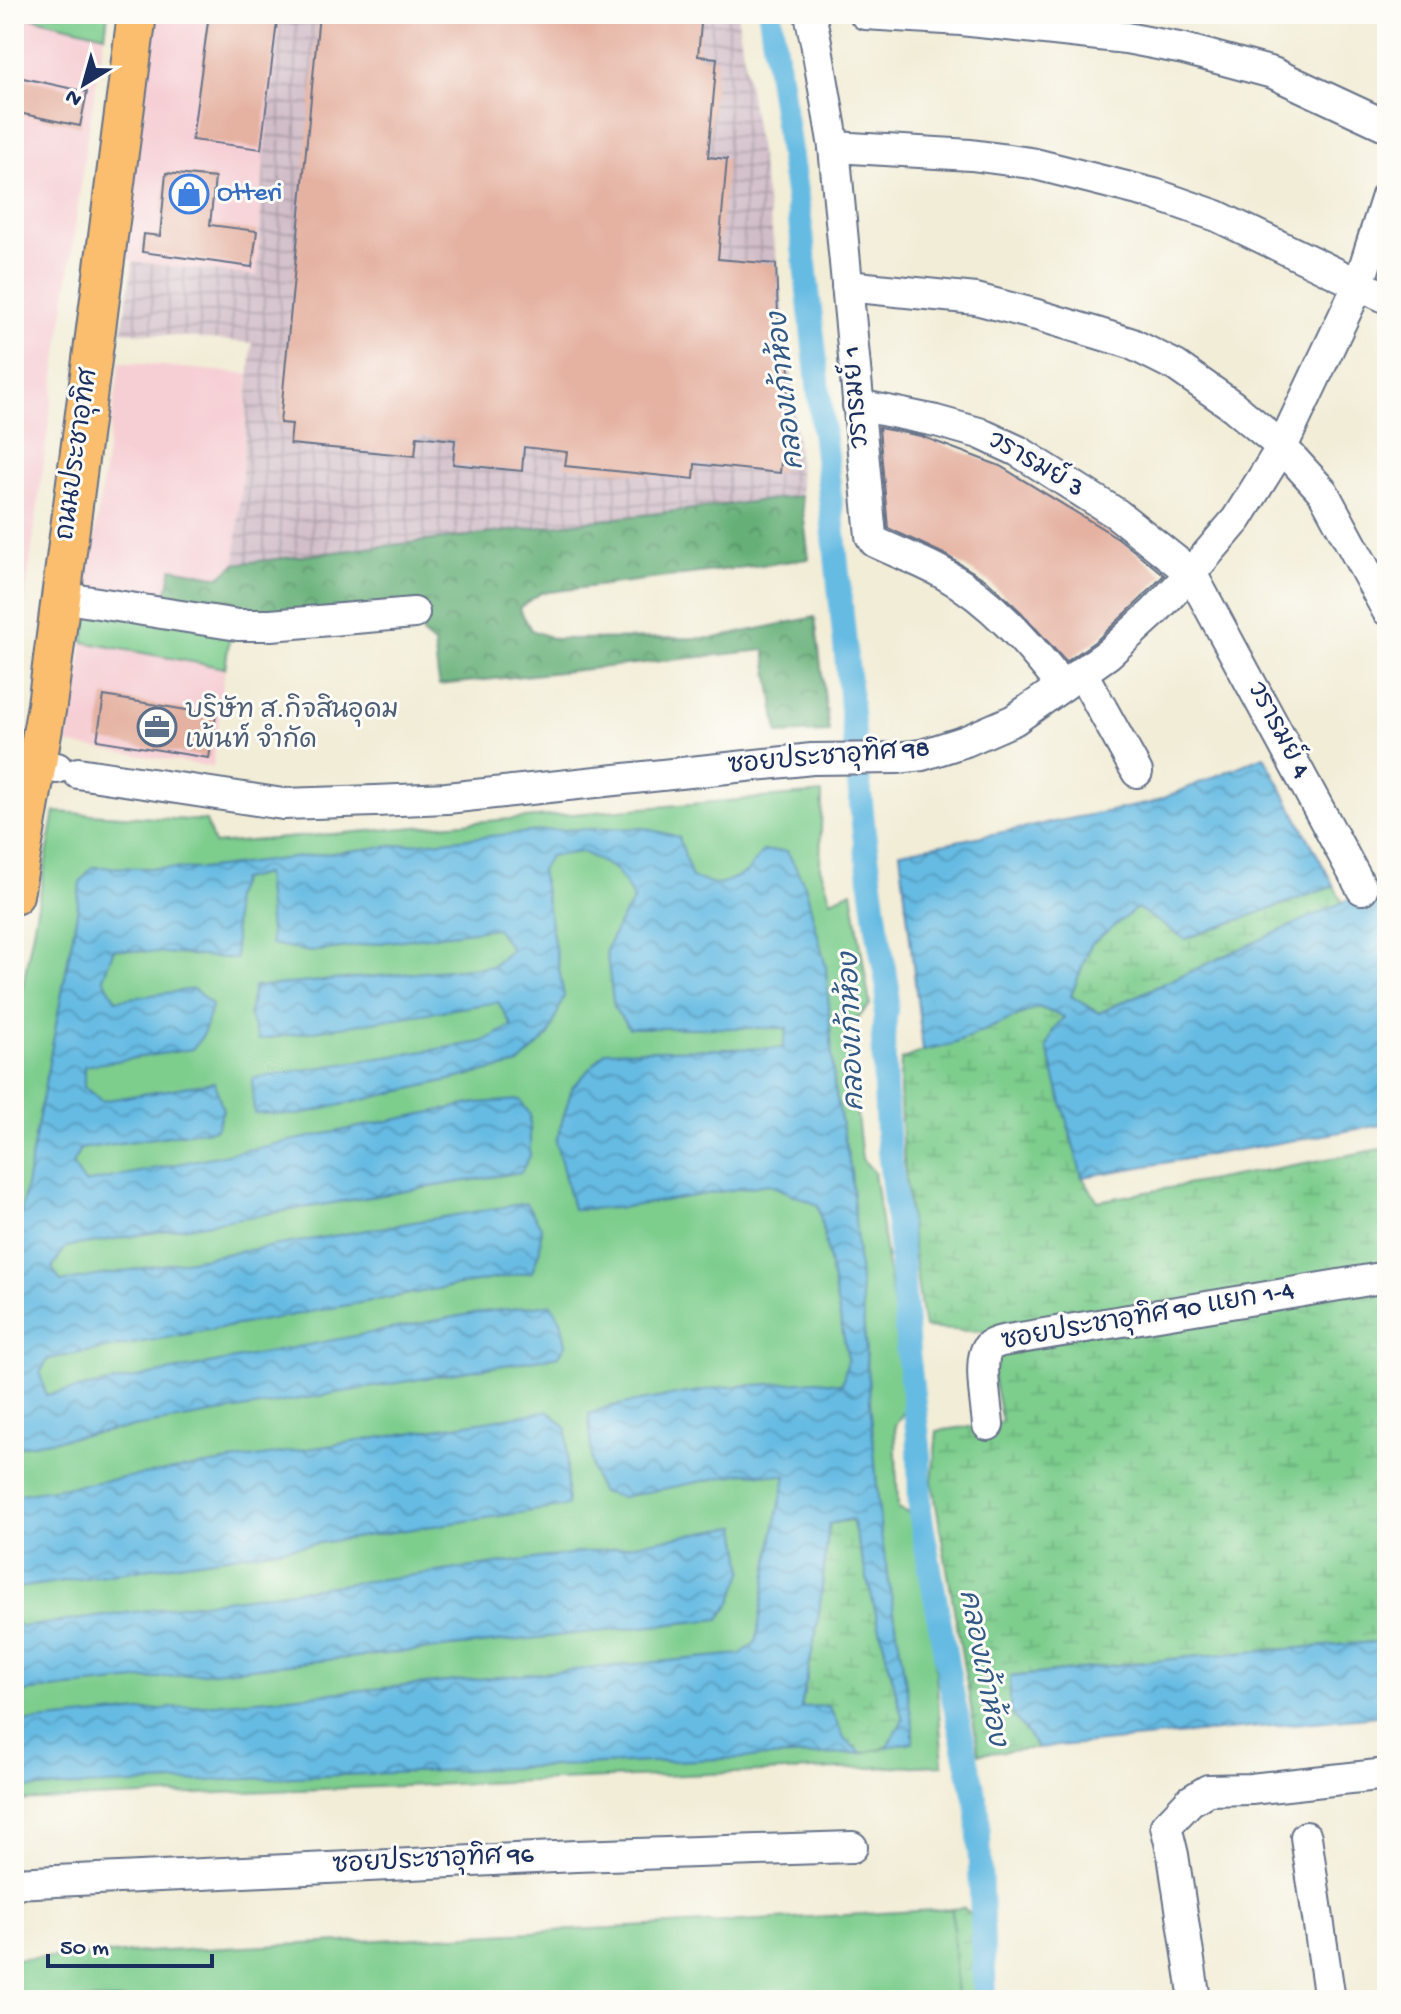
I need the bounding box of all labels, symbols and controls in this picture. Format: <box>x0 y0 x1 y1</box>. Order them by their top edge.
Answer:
north arrow <box>44 44 124 124</box>
text: N <box>61 82 88 111</box>
shop icon: Otteri <box>168 173 210 215</box>
place label: Otteri <box>217 179 282 210</box>
water label: คลองเก้าห้อง <box>758 308 813 472</box>
street label: วรารมย์ 1 <box>833 344 878 450</box>
street label: ถนนประชาอุทิศ <box>48 366 107 542</box>
street label: วรารมย์ 3 <box>981 422 1091 506</box>
street label: วรารมย์ 4 <box>1239 675 1320 784</box>
place label: บริษัท ส.กิจสินอุดม เพ้นท์ จำกัด <box>185 693 399 758</box>
office icon: บริษัท ส.กิจสินอุดม เพ้นท์ จำกัด <box>136 706 178 748</box>
street label: ซอยประชาอุทิศ 98 <box>726 731 931 783</box>
water label: คลองเก้าห้อง <box>830 949 873 1112</box>
street label: ซอยประชาอุทิศ 90 แยก 1-4 <box>999 1273 1297 1359</box>
water label: คลองเก้าห้อง <box>950 1586 1018 1752</box>
street label: ซอยประชาอุทิศ 96 <box>331 1837 535 1883</box>
scale bar <box>48 1918 212 1968</box>
text: 50 m <box>60 1935 109 1964</box>

